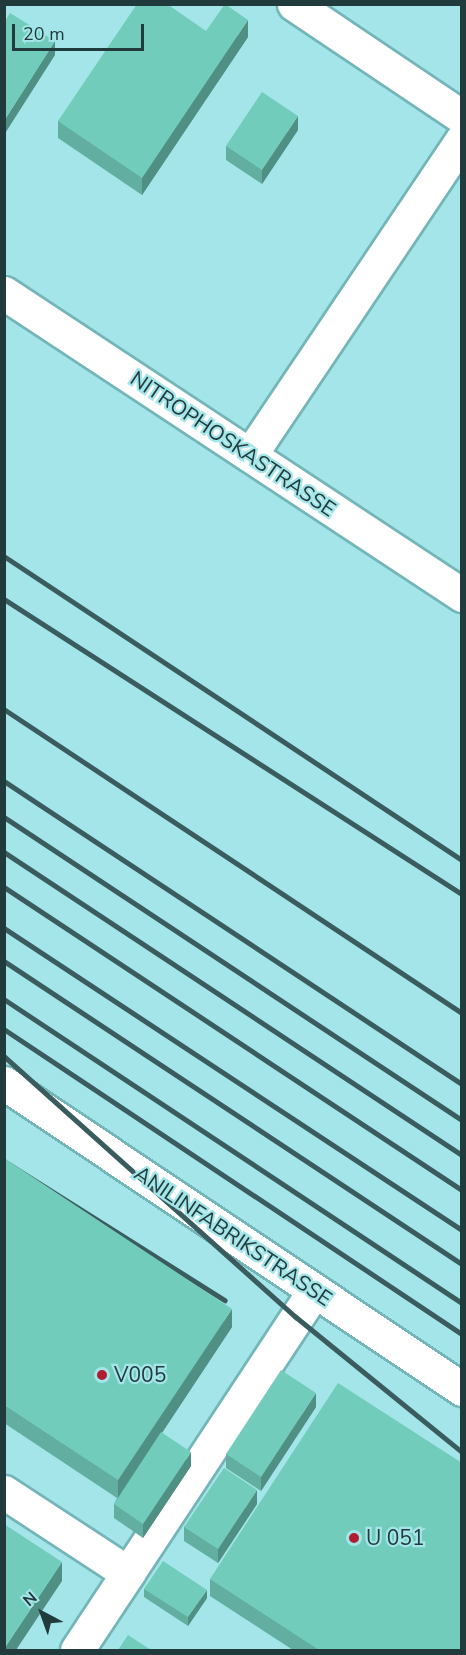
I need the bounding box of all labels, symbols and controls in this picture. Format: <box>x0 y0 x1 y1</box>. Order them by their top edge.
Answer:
scale bar <box>15 12 147 50</box>
text: 20 m <box>23 22 65 46</box>
street label: NITROPHOSKASTRASSE <box>126 366 340 522</box>
street label: ANILINFABRIKSTRASSE <box>130 1161 336 1311</box>
place label: V005 <box>114 1362 166 1388</box>
marker: V005 <box>95 1368 109 1382</box>
place label: U 051 <box>366 1525 424 1551</box>
marker: U 051 <box>347 1531 361 1545</box>
north arrow <box>12 1583 72 1643</box>
text: N <box>18 1587 42 1612</box>

